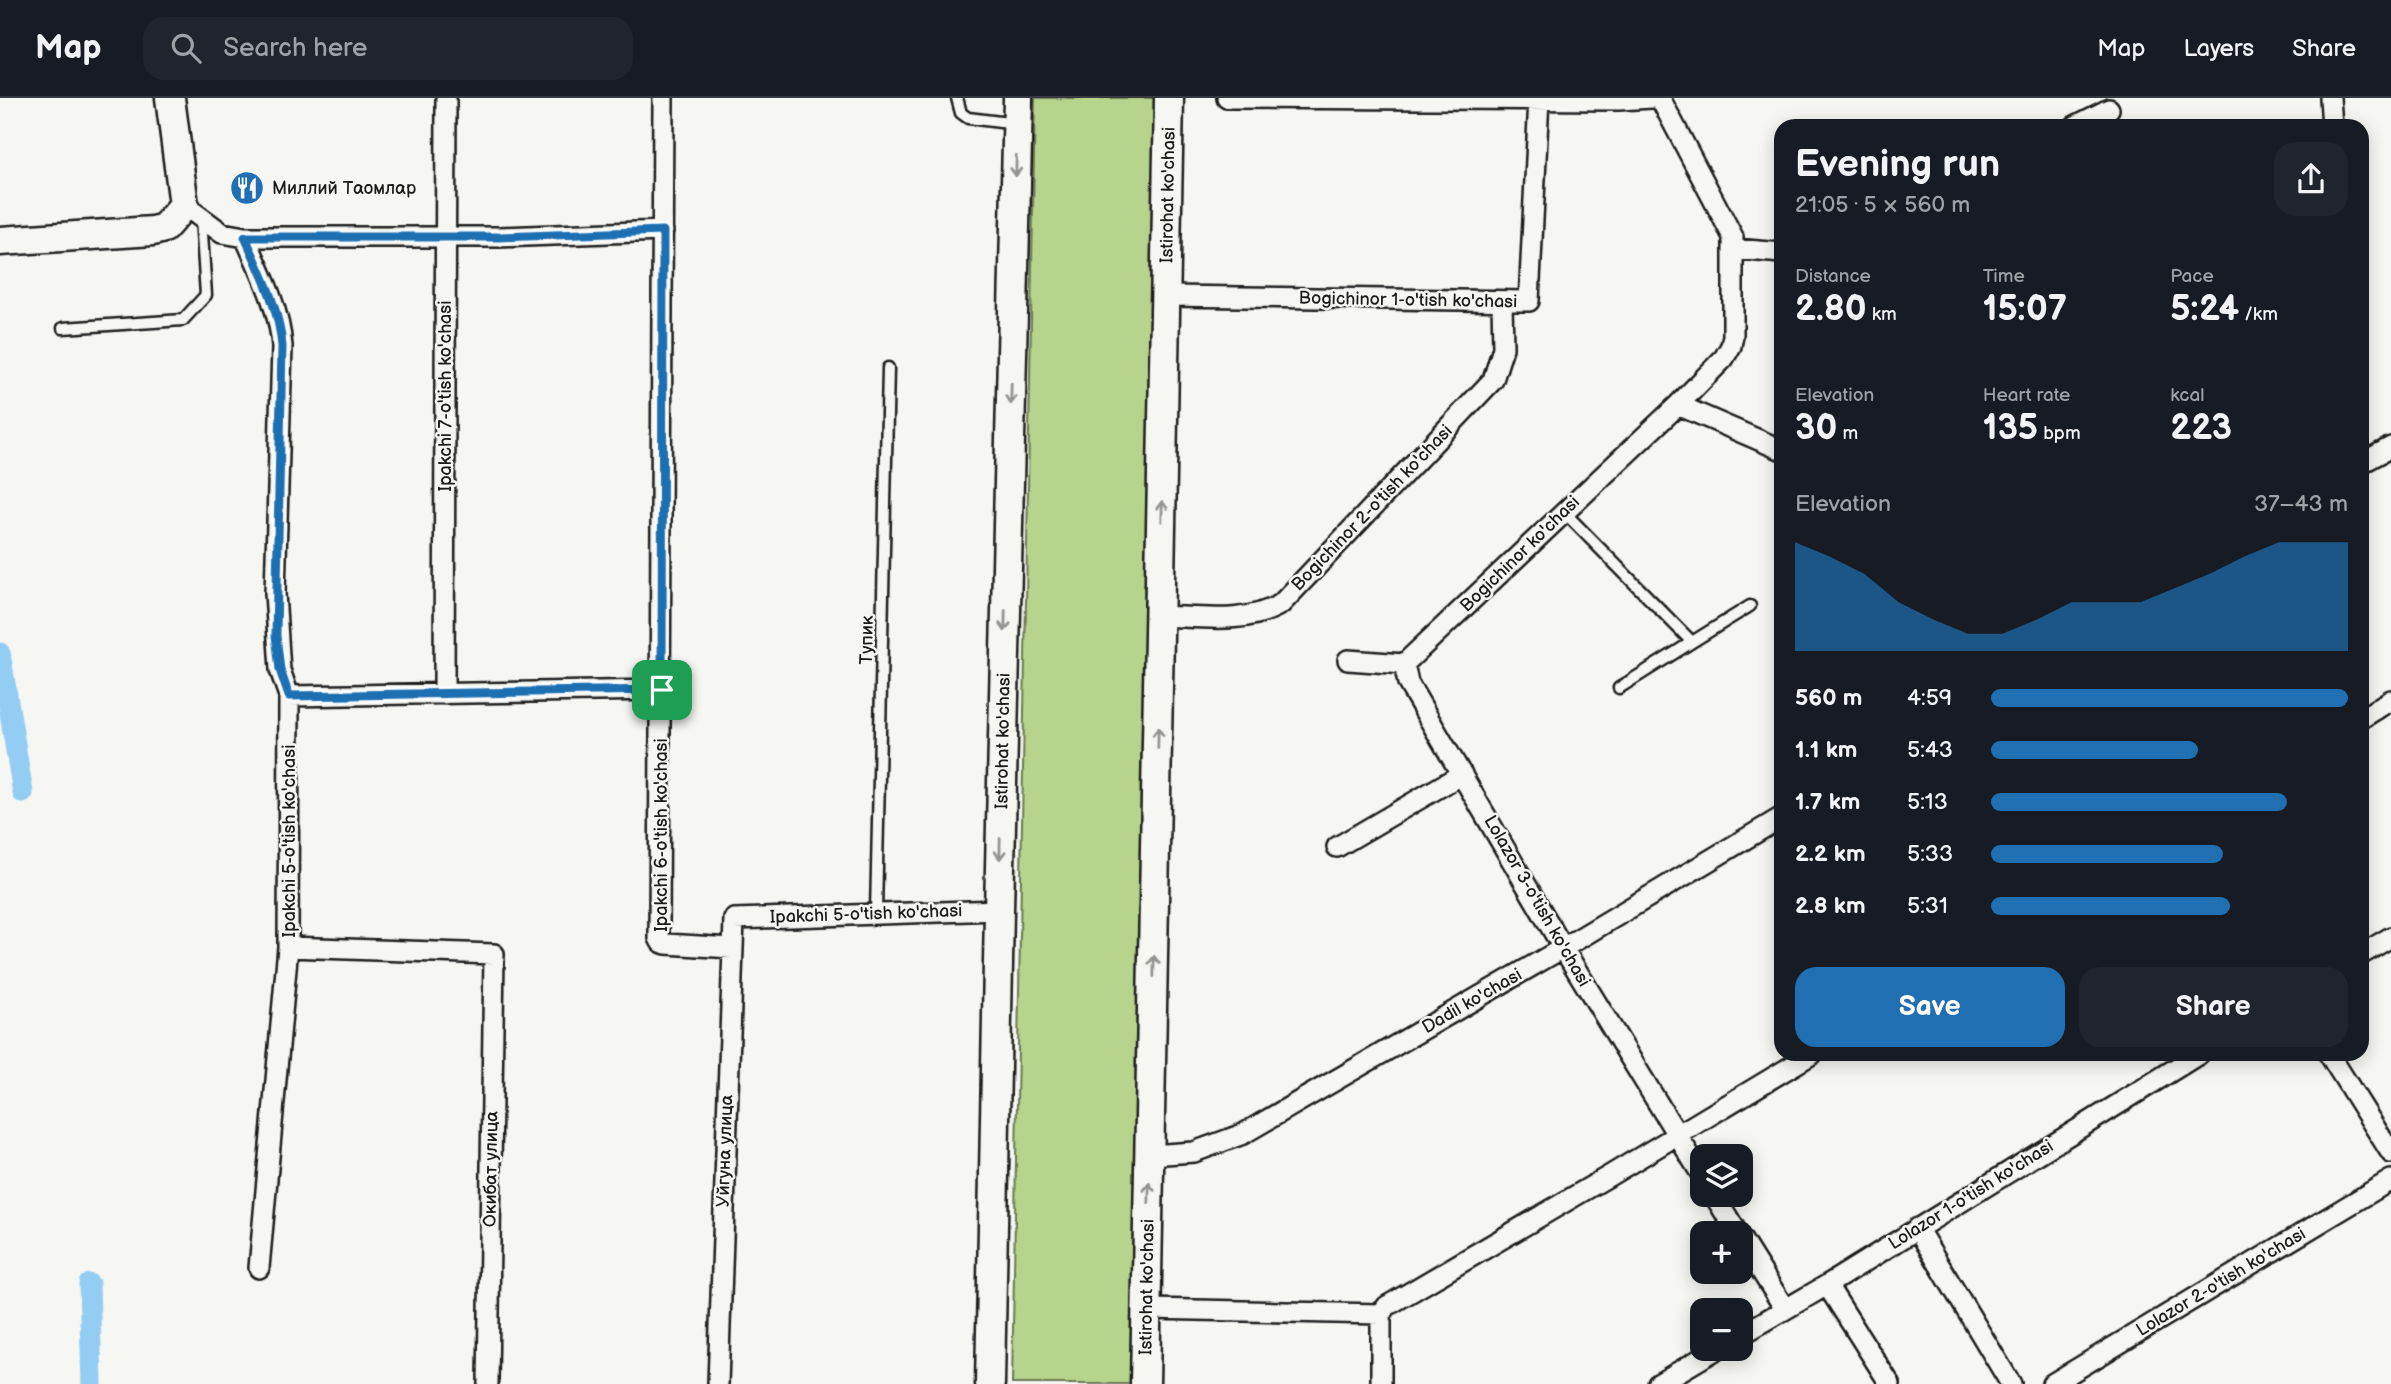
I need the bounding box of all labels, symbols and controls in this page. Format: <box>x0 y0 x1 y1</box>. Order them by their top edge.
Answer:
search box <box>143 17 633 80</box>
text: Map <box>35 28 101 68</box>
icon: search <box>167 29 205 67</box>
text: Search here <box>223 33 367 64</box>
text: Map <box>2097 34 2145 63</box>
text: Layers <box>2183 34 2254 63</box>
text: Share <box>2292 34 2356 63</box>
street label: Istirohat ko'chasi <box>1156 127 1180 263</box>
text: Evening run <box>1795 142 2000 187</box>
button: share <box>2274 142 2348 216</box>
one-way arrow <box>1009 154 1023 177</box>
restaurant icon: Миллий Таомлар <box>228 169 266 207</box>
place label: Миллий Таомлар <box>272 178 416 199</box>
text: 21:05 · 5 × 560 m <box>1795 191 1970 219</box>
text: Distance <box>1795 265 1871 288</box>
text: Time <box>1983 265 2025 288</box>
text: Pace <box>2170 265 2214 288</box>
street label: Bogichinor 1-o'tish ko'chasi <box>1298 288 1518 312</box>
text: 2.80 <box>1795 288 1867 331</box>
text: 15:07 <box>1983 288 2067 331</box>
text: 5:24 <box>2170 288 2239 331</box>
street label: Ipakchi 7-o'tish ko'chasi <box>435 301 456 491</box>
text: km <box>1867 303 1897 326</box>
text: /km <box>2239 303 2278 326</box>
one-way arrow <box>1004 382 1017 405</box>
text: Elevation <box>1795 384 1874 407</box>
text: Heart rate <box>1983 384 2070 407</box>
text: kcal <box>2170 384 2204 407</box>
text: 30 <box>1795 407 1837 450</box>
text: 135 <box>1983 407 2038 450</box>
text: 223 <box>2170 407 2232 450</box>
street label: Bogichinor 2-o'tish ko'chasi <box>1287 421 1457 595</box>
text: m <box>1837 422 1858 445</box>
text: bpm <box>2038 422 2081 445</box>
text: Elevation <box>1795 490 1891 518</box>
text: 37–43 m <box>2254 490 2348 518</box>
street label: Bogichinor ko'chasi <box>1456 492 1584 616</box>
one-way arrow <box>1156 500 1169 523</box>
one-way arrow <box>999 609 1012 632</box>
street label: Тупик <box>856 615 878 665</box>
pin <box>632 660 692 720</box>
icon: arrive <box>643 671 681 709</box>
street label: Istirohat ko'chasi <box>991 673 1015 809</box>
text: 560 m <box>1795 684 1862 712</box>
text: 4:59 <box>1907 684 1952 712</box>
one-way arrow <box>1151 727 1165 750</box>
text: 1.1 km <box>1795 736 1857 764</box>
text: 5:43 <box>1907 736 1953 764</box>
street label: Ipakchi 6-o'tish ko'chasi <box>651 738 672 932</box>
street label: Ipakchi 5-o'tish ko'chasi <box>279 745 300 937</box>
text: 1.7 km <box>1795 788 1860 816</box>
text: 5:13 <box>1907 788 1948 816</box>
street label: Lolazor 3-o'tish ko'chasi <box>1479 812 1595 990</box>
one-way arrow <box>993 837 1007 860</box>
text: 2.2 km <box>1795 840 1866 868</box>
text: 5:33 <box>1907 840 1953 868</box>
text: 2.8 km <box>1795 892 1866 920</box>
text: 5:31 <box>1907 892 1948 920</box>
street label: Ipakchi 5-o'tish ko'chasi <box>769 900 963 928</box>
one-way arrow <box>1147 955 1160 978</box>
street label: Dadil ko'chasi <box>1418 964 1526 1038</box>
button: Save <box>1795 967 2065 1047</box>
button: Share <box>2079 967 2348 1047</box>
street label: Уйгуна улица <box>713 1094 737 1208</box>
street label: Окибат улица <box>479 1110 503 1227</box>
street label: Lolazor 1-o'tish ko'chasi <box>1885 1136 2057 1254</box>
map controls <box>1690 1144 1753 1361</box>
button: layers <box>1690 1144 1753 1207</box>
one-way arrow <box>1142 1182 1156 1205</box>
street label: Istirohat ko'chasi <box>1135 1219 1159 1355</box>
button: + <box>1690 1221 1753 1284</box>
street label: Lolazor 2-o'tish ko'chasi <box>2133 1223 2309 1341</box>
button: − <box>1690 1298 1753 1361</box>

